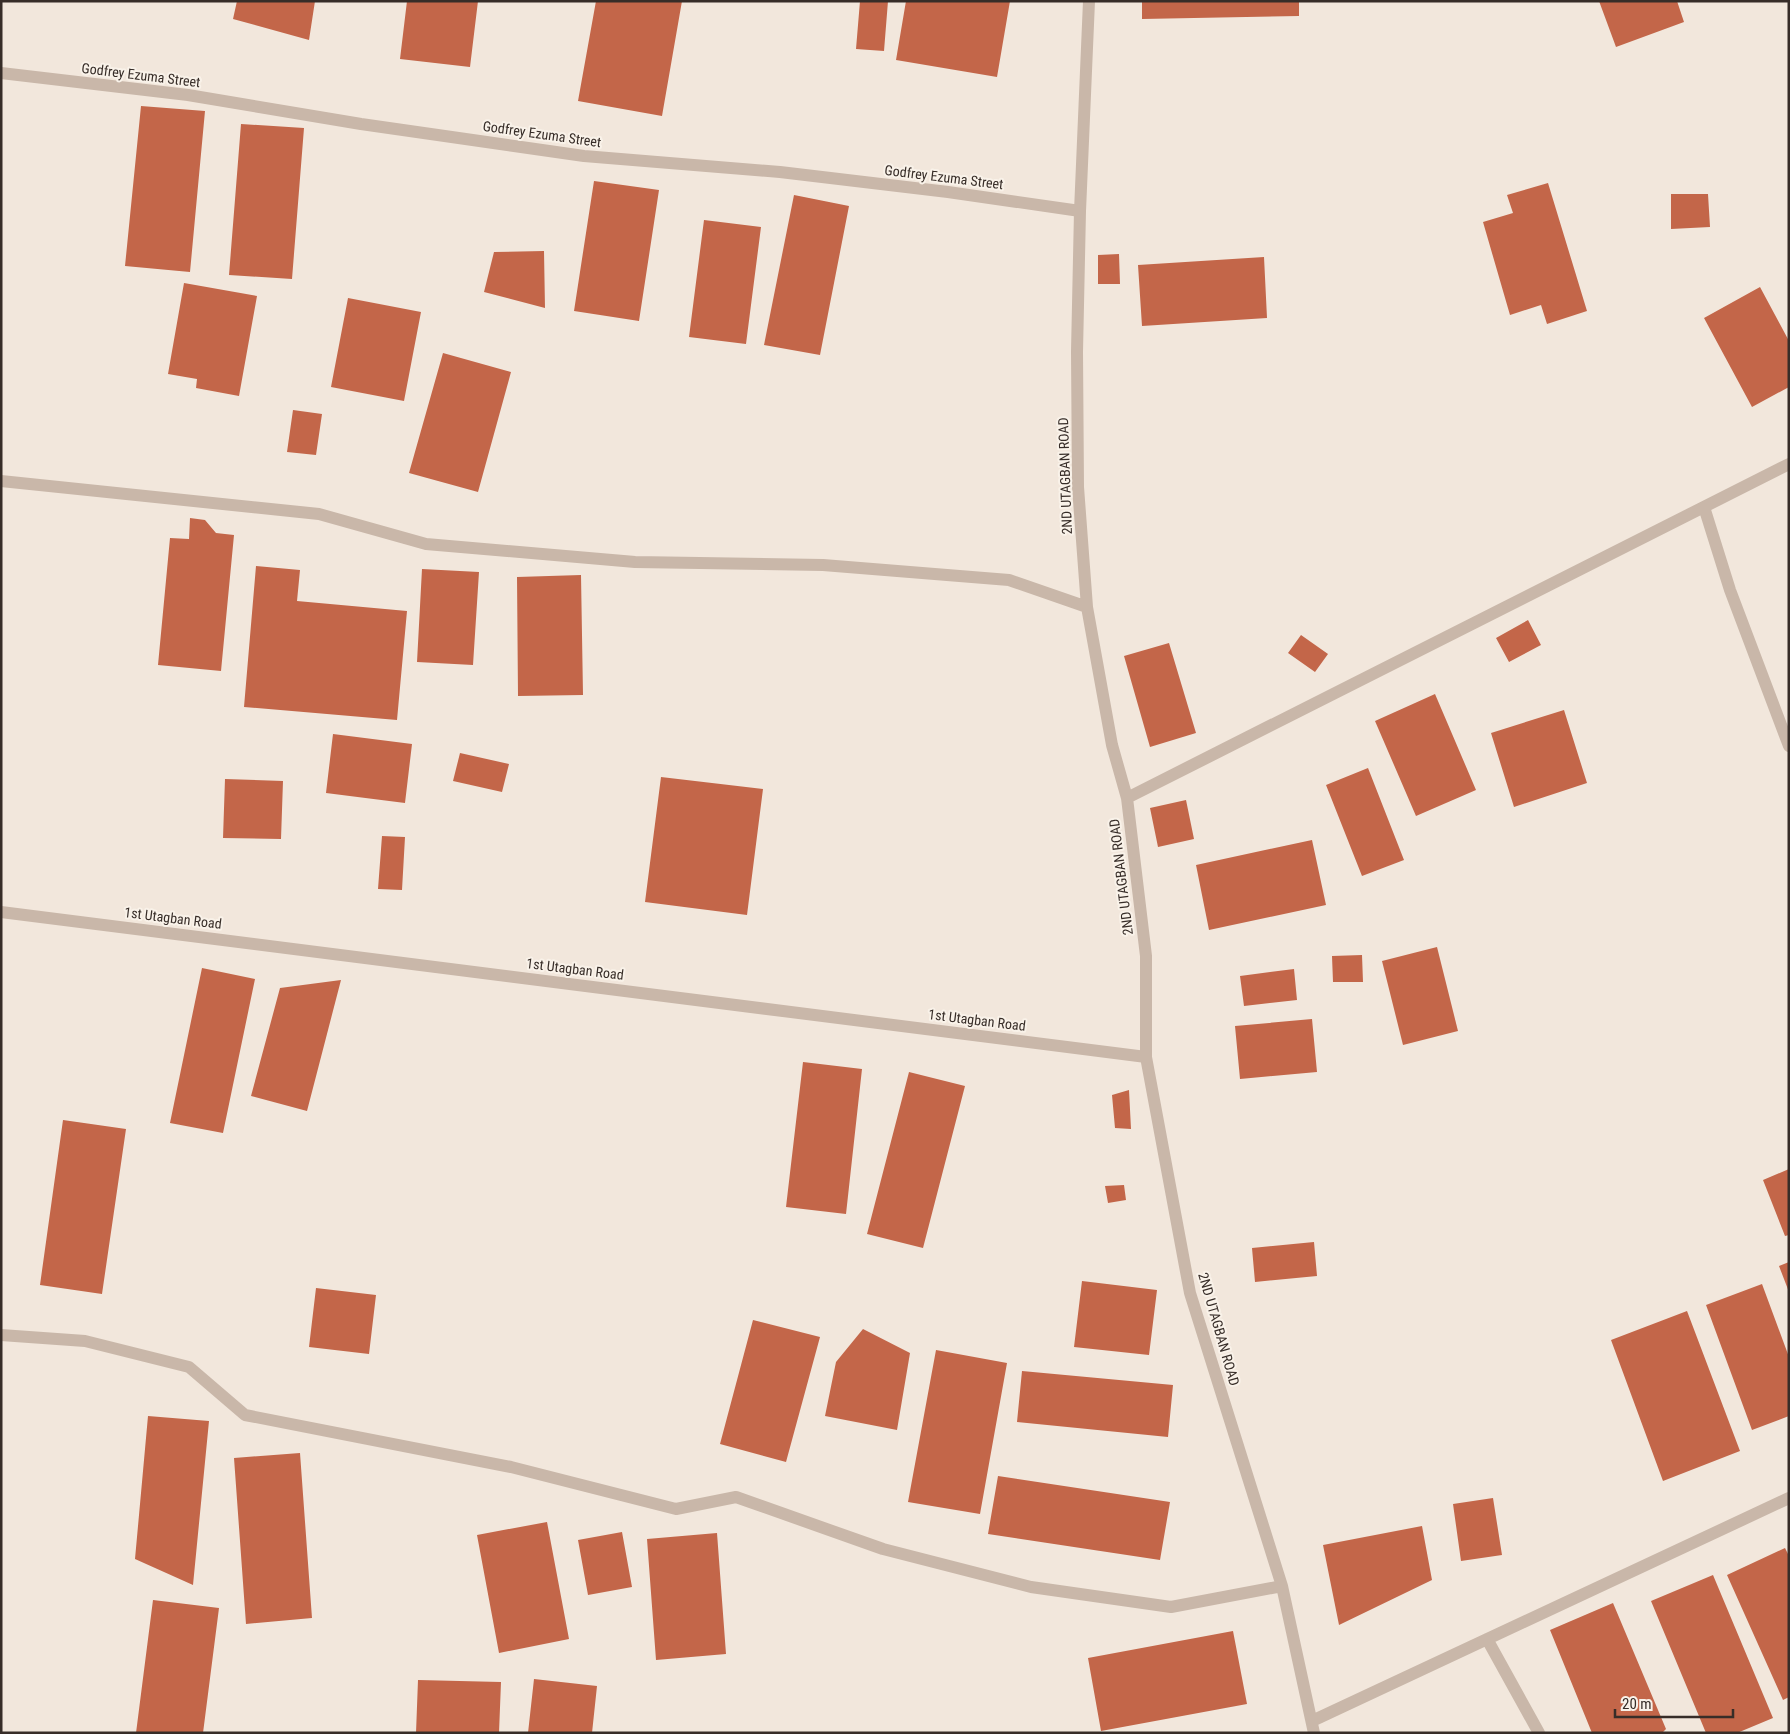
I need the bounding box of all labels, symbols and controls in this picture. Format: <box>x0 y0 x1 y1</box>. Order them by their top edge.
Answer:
street label: Godfrey Ezuma Street <box>81 60 201 90</box>
street label: Godfrey Ezuma Street <box>482 118 602 150</box>
street label: Godfrey Ezuma Street <box>884 162 1004 192</box>
street label: 2ND UTAGBAN ROAD <box>1055 417 1075 535</box>
street label: 2ND UTAGBAN ROAD <box>1106 818 1136 936</box>
street label: 1st Utagban Road <box>123 904 223 932</box>
street label: 1st Utagban Road <box>525 955 625 983</box>
street label: 1st Utagban Road <box>927 1006 1027 1034</box>
street label: 2ND UTAGBAN ROAD <box>1195 1271 1243 1387</box>
scale bar <box>1615 1686 1732 1718</box>
text: 20 m <box>1622 1695 1652 1713</box>

